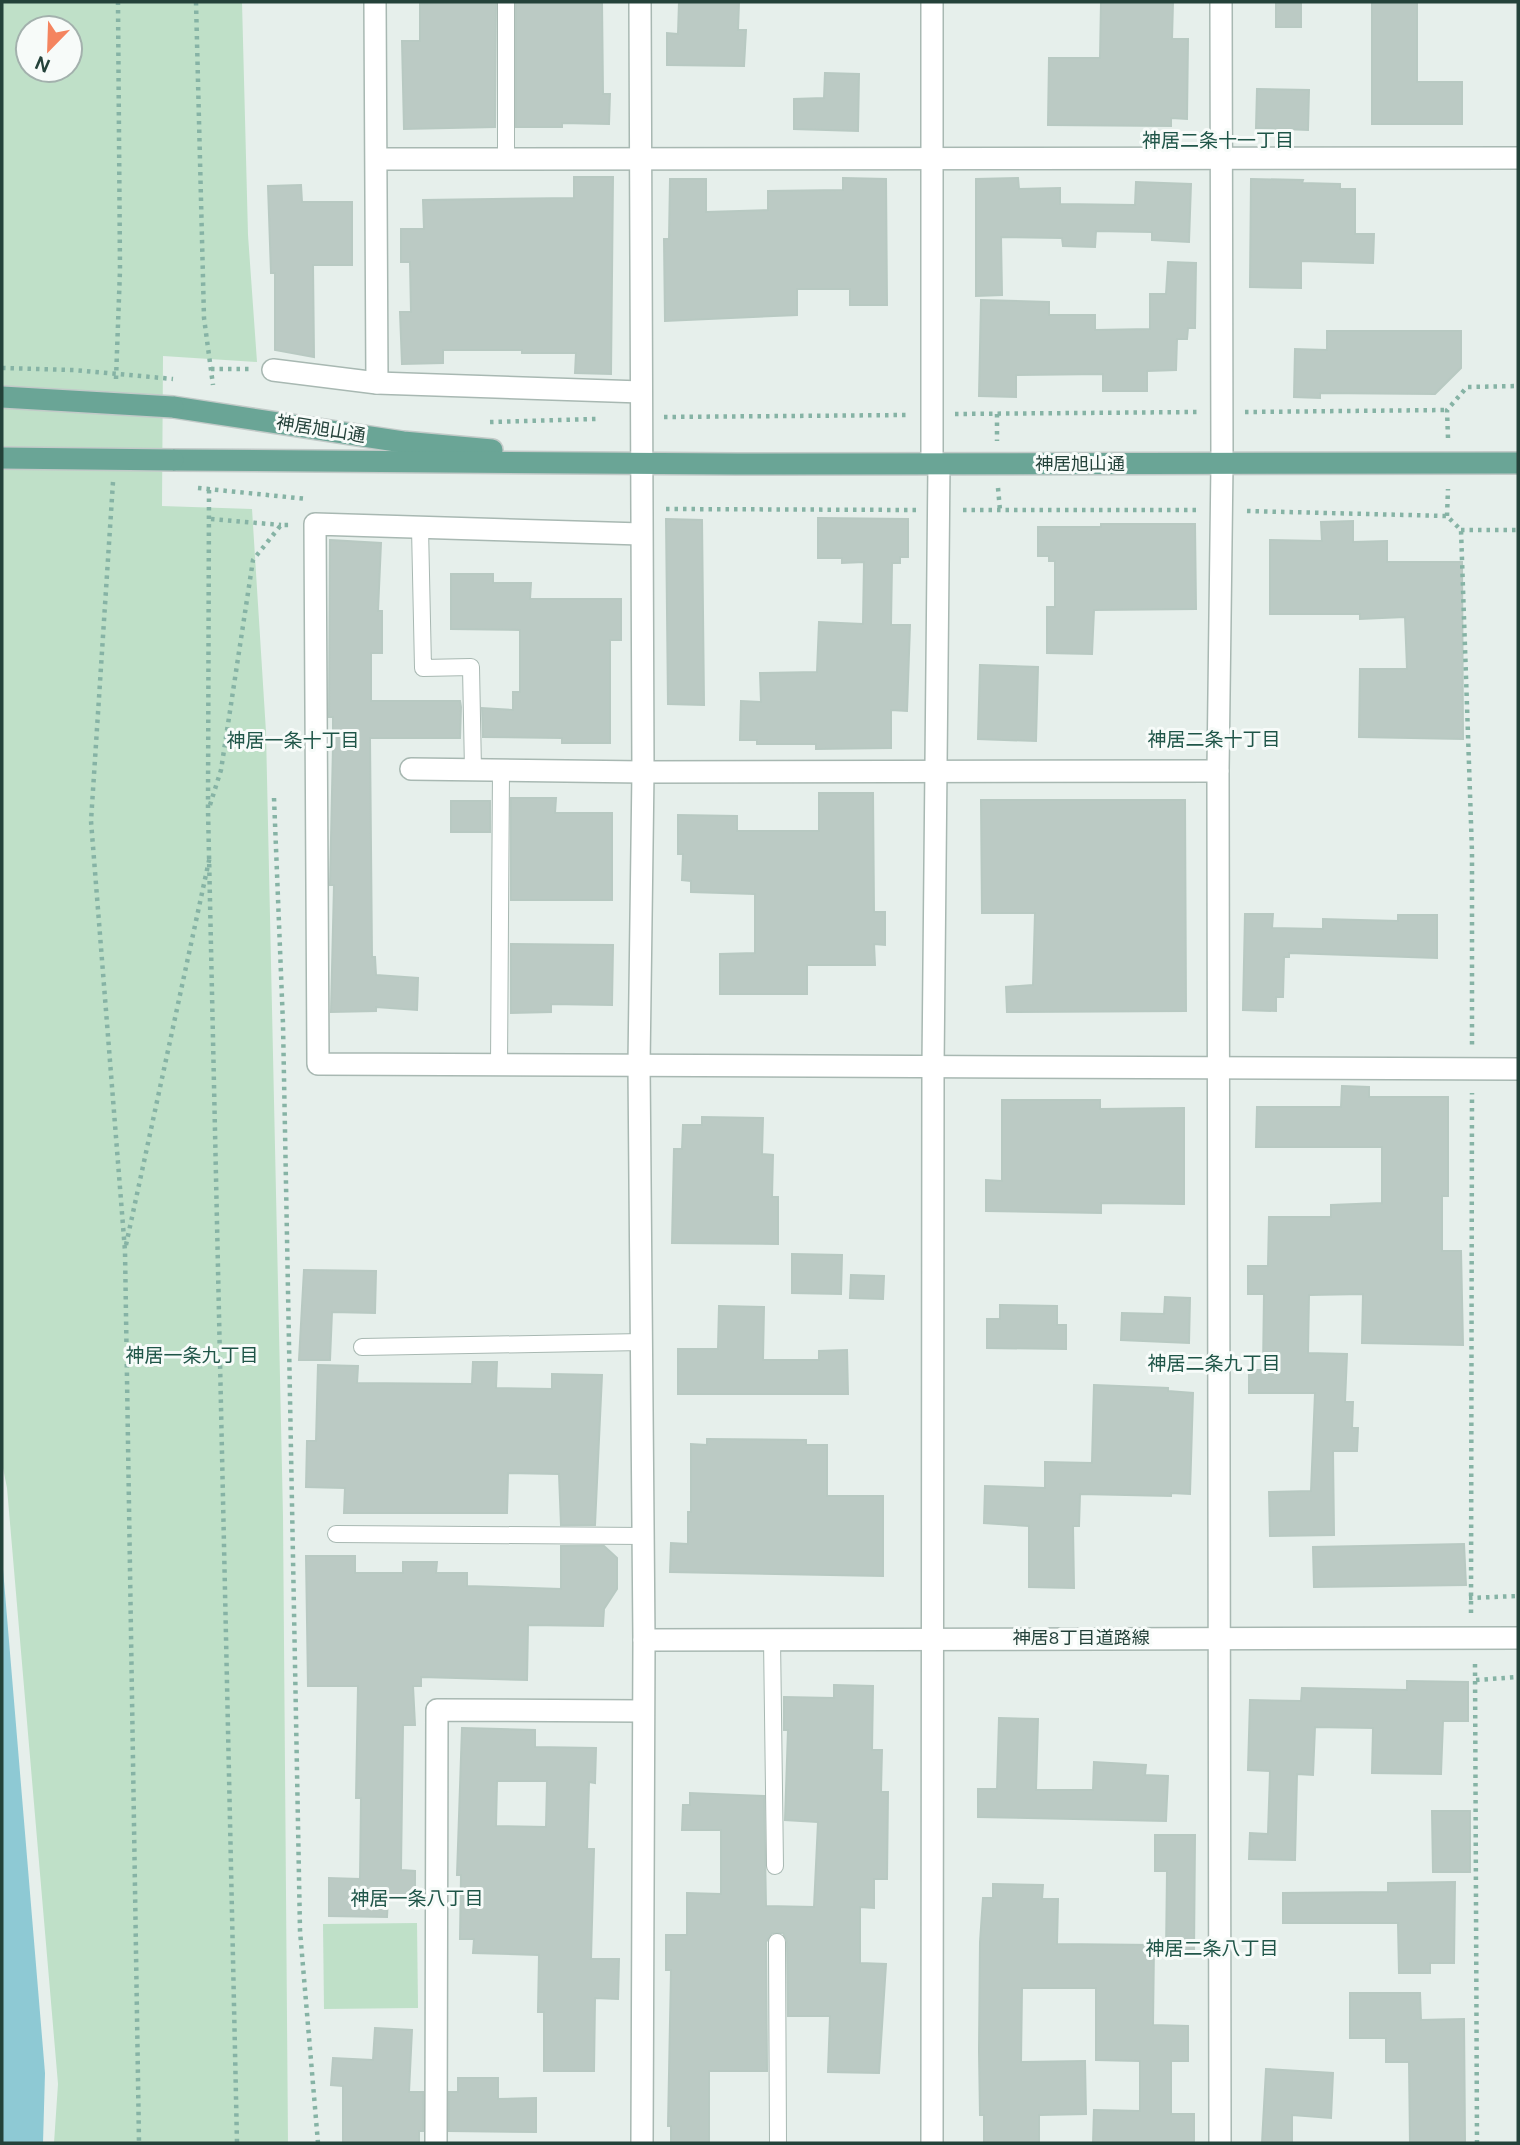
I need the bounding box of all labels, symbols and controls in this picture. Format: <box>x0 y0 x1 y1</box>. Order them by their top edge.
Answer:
north arrow <box>14 14 84 84</box>
text: N <box>31 50 54 78</box>
district label: 神居二条十一丁目 <box>1142 128 1294 153</box>
street label: 神居旭山通 <box>275 410 367 448</box>
street label: 神居旭山通 <box>1035 452 1125 476</box>
district label: 神居二条十丁目 <box>1147 727 1281 752</box>
district label: 神居一条十丁目 <box>226 728 360 753</box>
district label: 神居一条九丁目 <box>125 1343 259 1368</box>
district label: 神居二条九丁目 <box>1147 1351 1281 1376</box>
street label: 神居8丁目道路線 <box>1013 1626 1149 1650</box>
district label: 神居一条八丁目 <box>350 1886 484 1911</box>
district label: 神居二条八丁目 <box>1145 1936 1279 1961</box>

